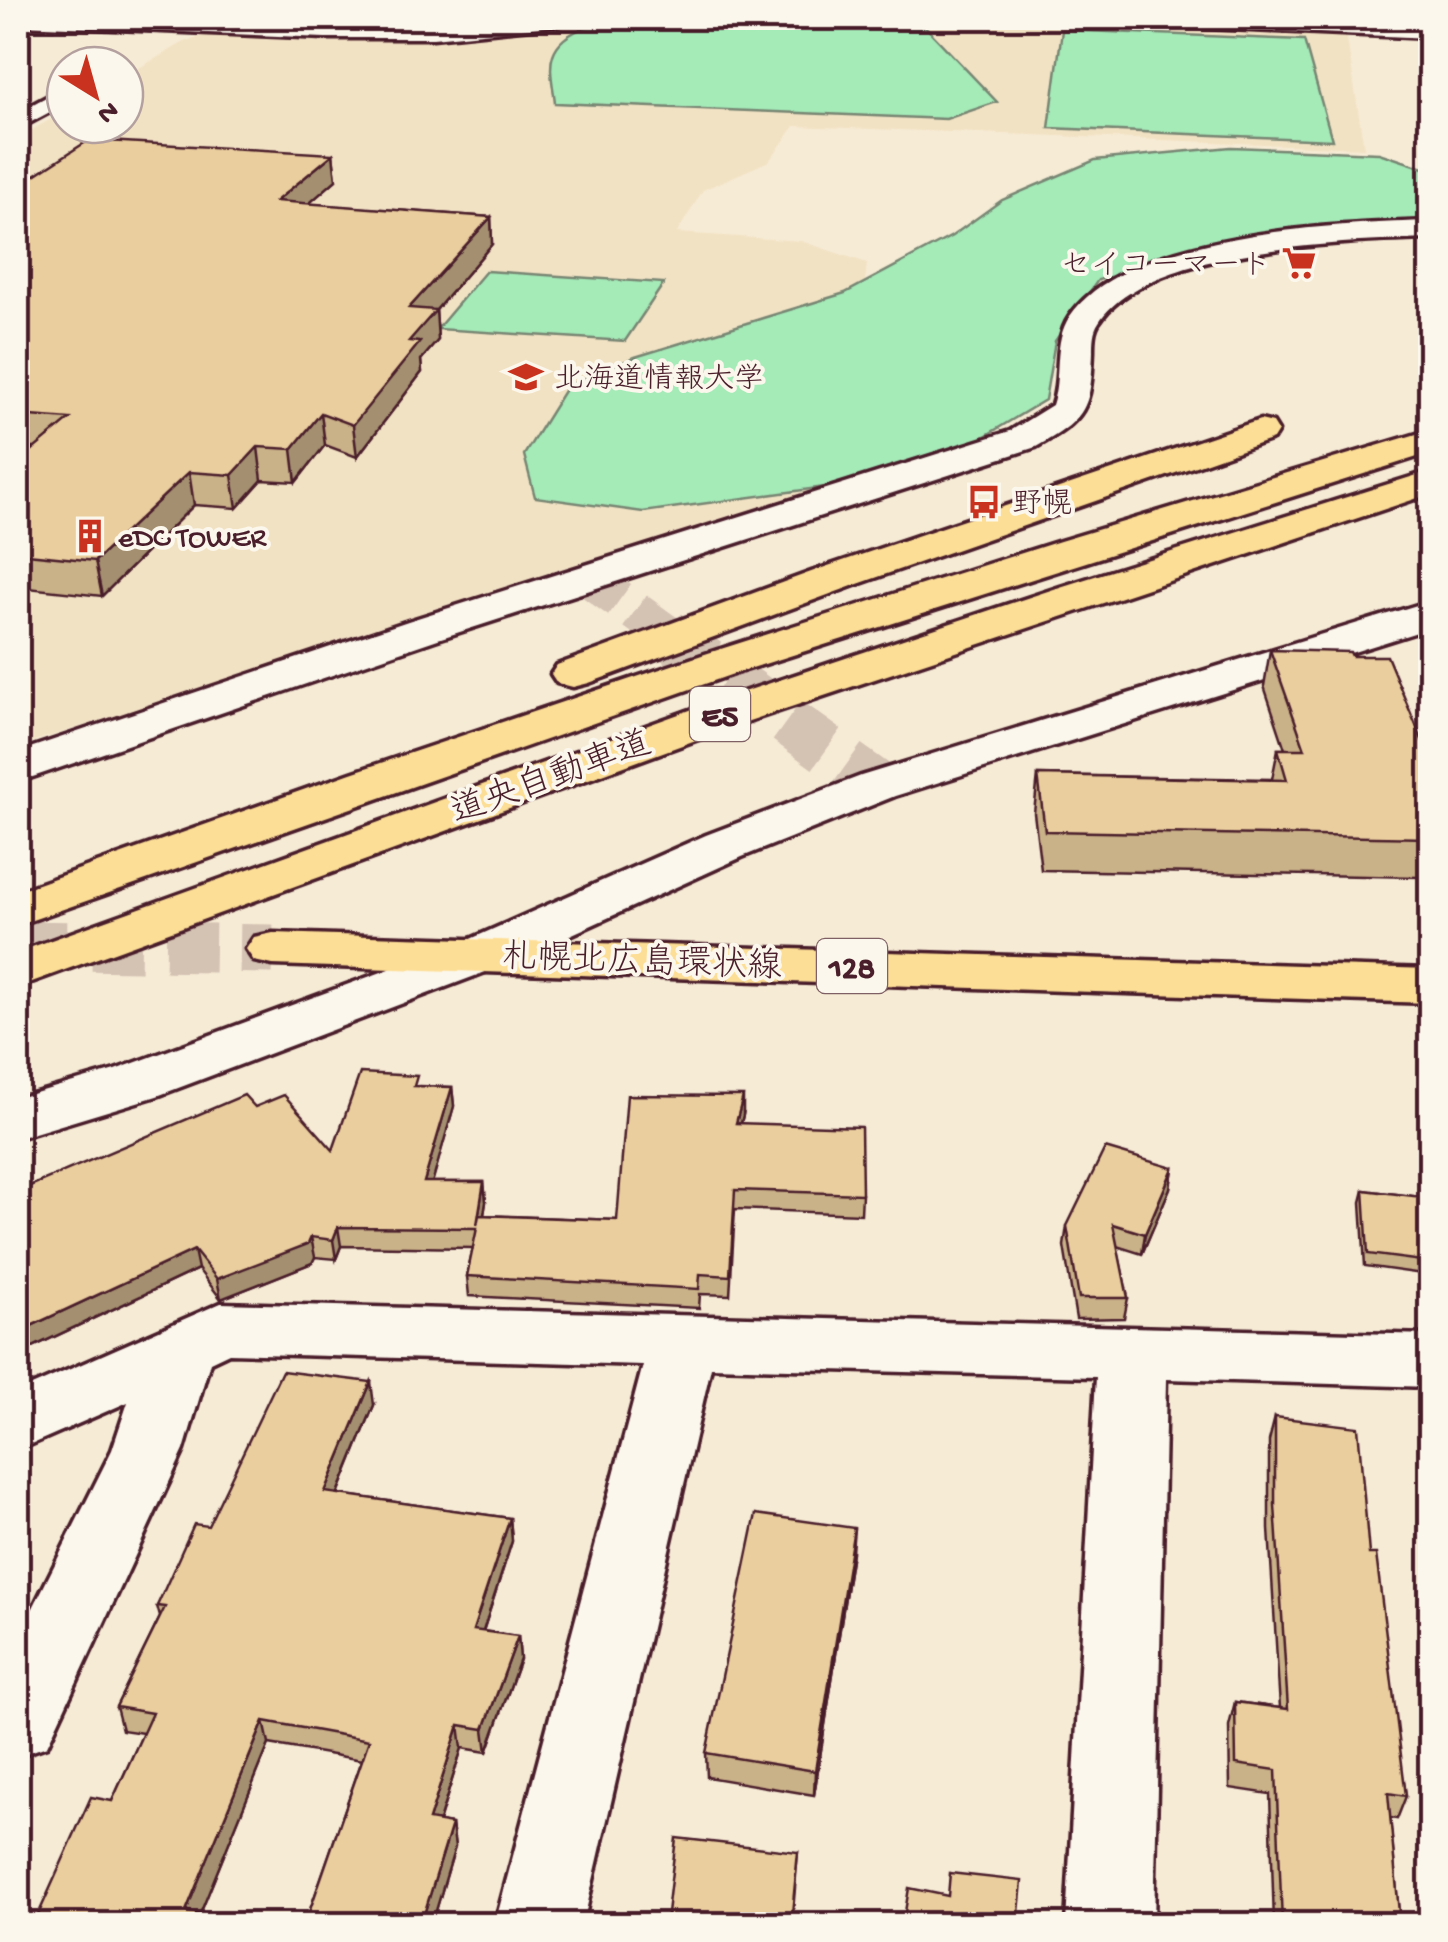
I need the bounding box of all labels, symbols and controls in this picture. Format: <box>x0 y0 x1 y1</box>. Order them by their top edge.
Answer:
north arrow <box>45 45 145 145</box>
text: N <box>90 93 125 130</box>
supermarket icon: セイコーマート <box>1280 244 1318 282</box>
place label: セイコーマート <box>1060 250 1271 285</box>
school or university icon: 北海道情報大学 <box>507 358 545 396</box>
place label: 北海道情報大学 <box>554 362 764 399</box>
bus stop icon: 野幌 <box>965 483 1003 521</box>
place label: 野幌 <box>1012 488 1072 524</box>
building icon: eDC TOWER <box>71 517 109 555</box>
place label: eDC TOWER <box>118 523 267 558</box>
road number: E5 <box>690 687 750 741</box>
street label: 道央自動車道 <box>446 723 658 835</box>
street label: 札幌北広島環状線 <box>501 937 783 990</box>
road number: 128 <box>817 939 887 993</box>

